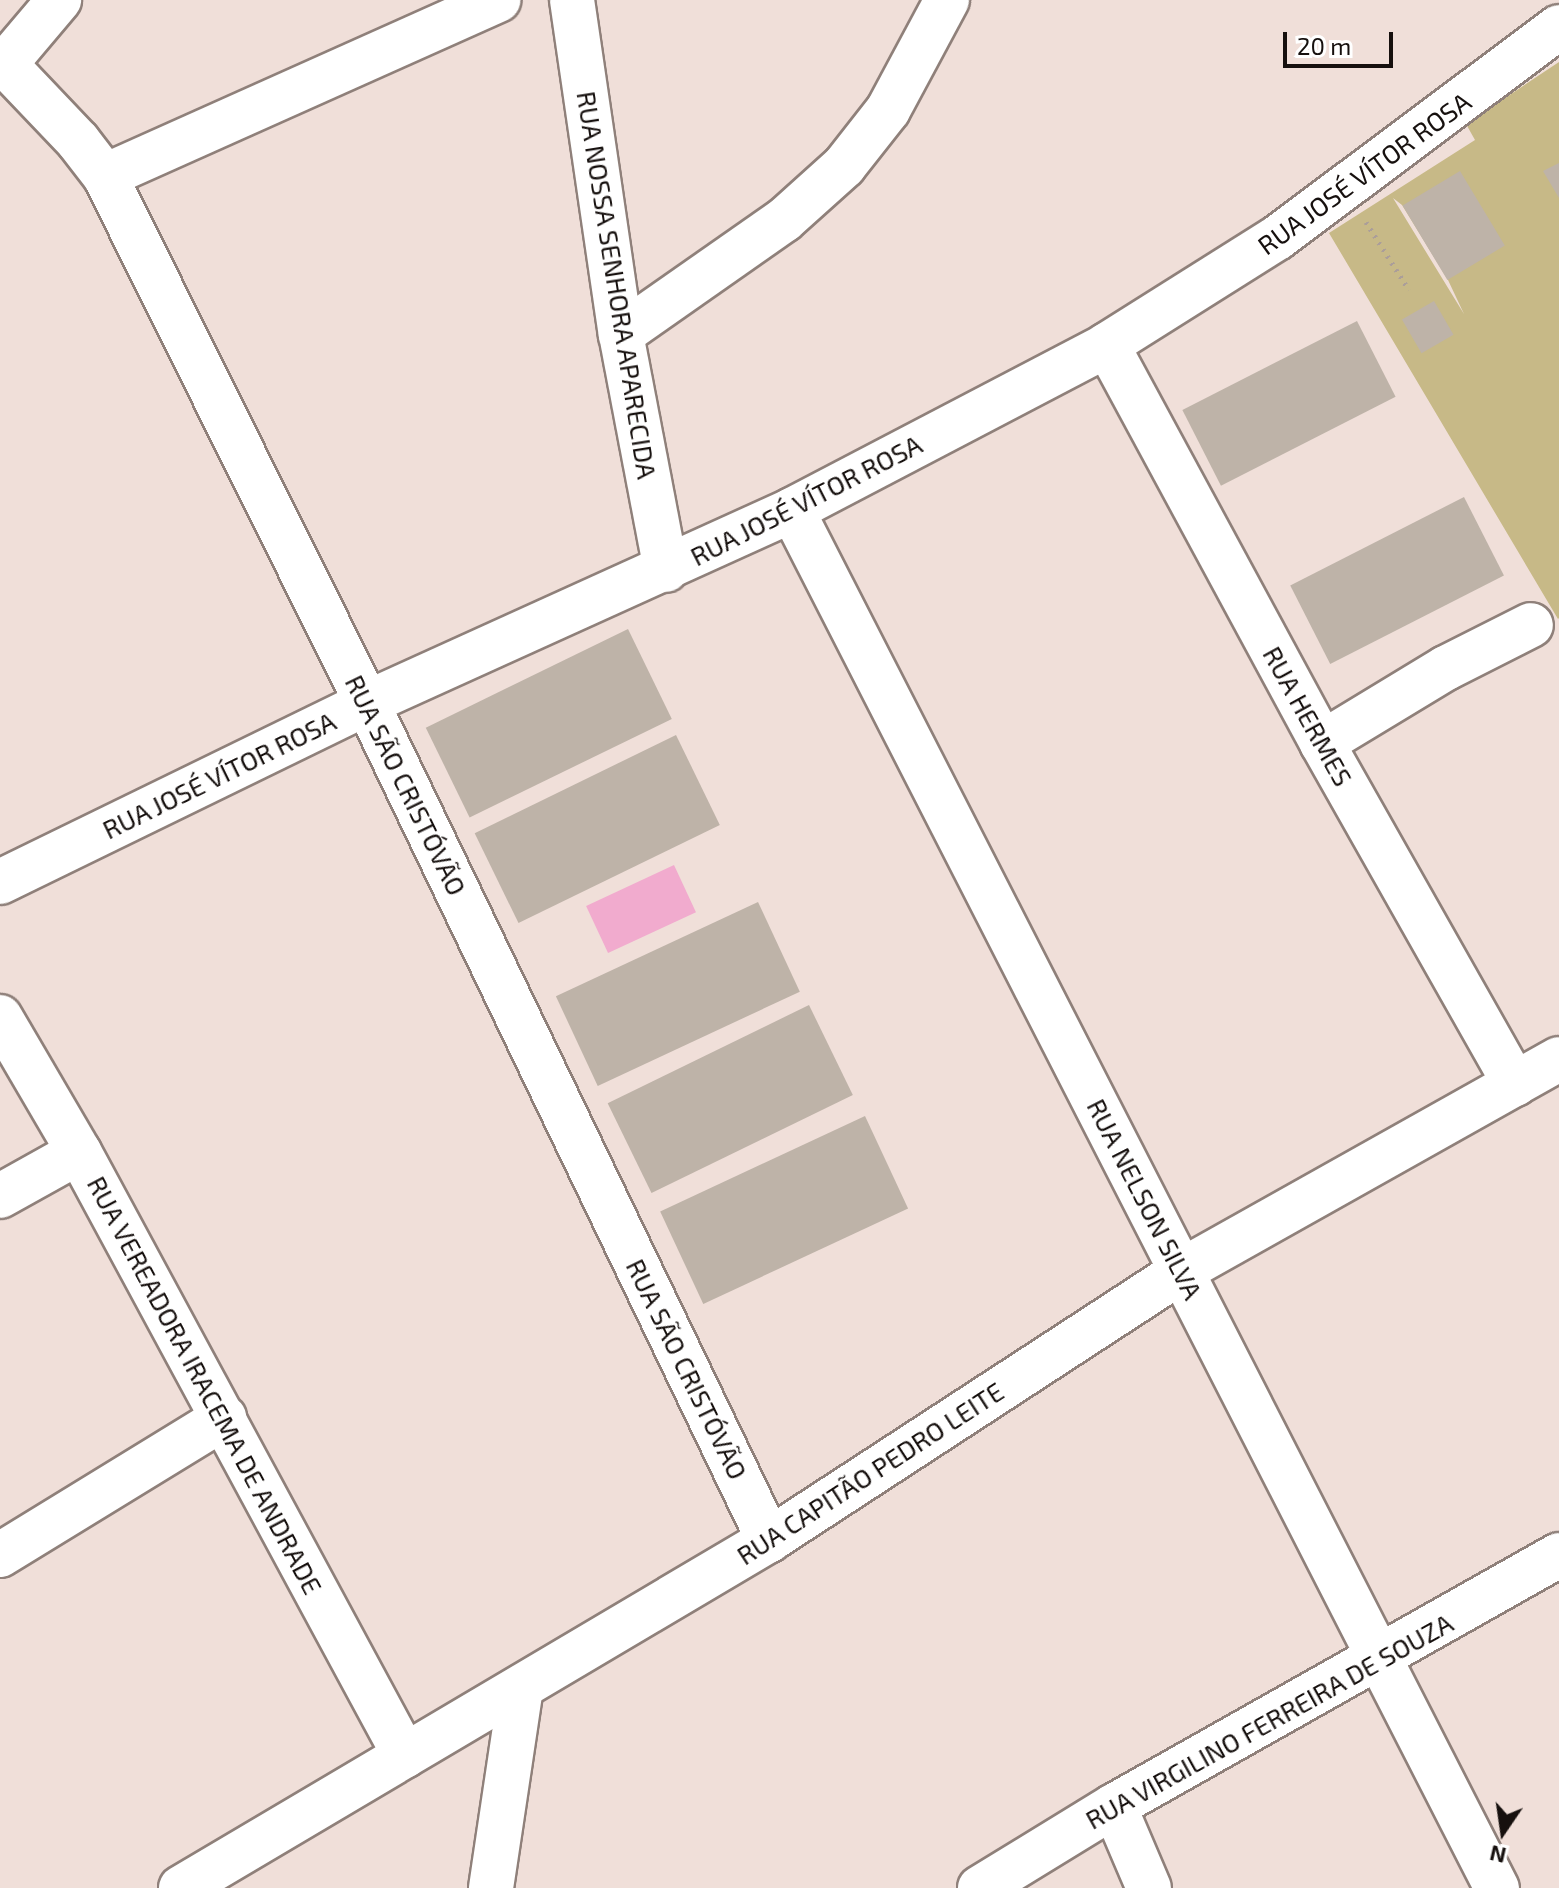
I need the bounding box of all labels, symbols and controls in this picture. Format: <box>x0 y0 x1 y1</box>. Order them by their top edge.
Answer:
scale bar <box>1287 16 1397 66</box>
text: 20 m <box>1297 31 1351 60</box>
street label: RUA JOSÉ VÍTOR ROSA <box>1251 85 1477 261</box>
street label: RUA NOSSA SENHORA APARECIDA <box>571 88 663 482</box>
street label: RUA JOSÉ VÍTOR ROSA <box>684 428 928 572</box>
street label: RUA HERMES <box>1257 641 1359 791</box>
street label: RUA SÃO CRISTÓVÃO <box>339 670 473 900</box>
street label: RUA JOSÉ VÍTOR ROSA <box>97 705 341 845</box>
street label: RUA NELSON SILVA <box>1081 1093 1209 1305</box>
street label: RUA VEREADORA IRACEMA DE ANDRADE <box>81 1169 329 1601</box>
street label: RUA SÃO CRISTÓVÃO <box>620 1254 754 1484</box>
street label: RUA CAPITÃO PEDRO LEITE <box>731 1375 1009 1571</box>
street label: RUA VIRGILINO FERREIRA DE SOUZA <box>1079 1606 1459 1836</box>
north arrow <box>1463 1792 1543 1872</box>
text: N <box>1487 1841 1508 1870</box>

